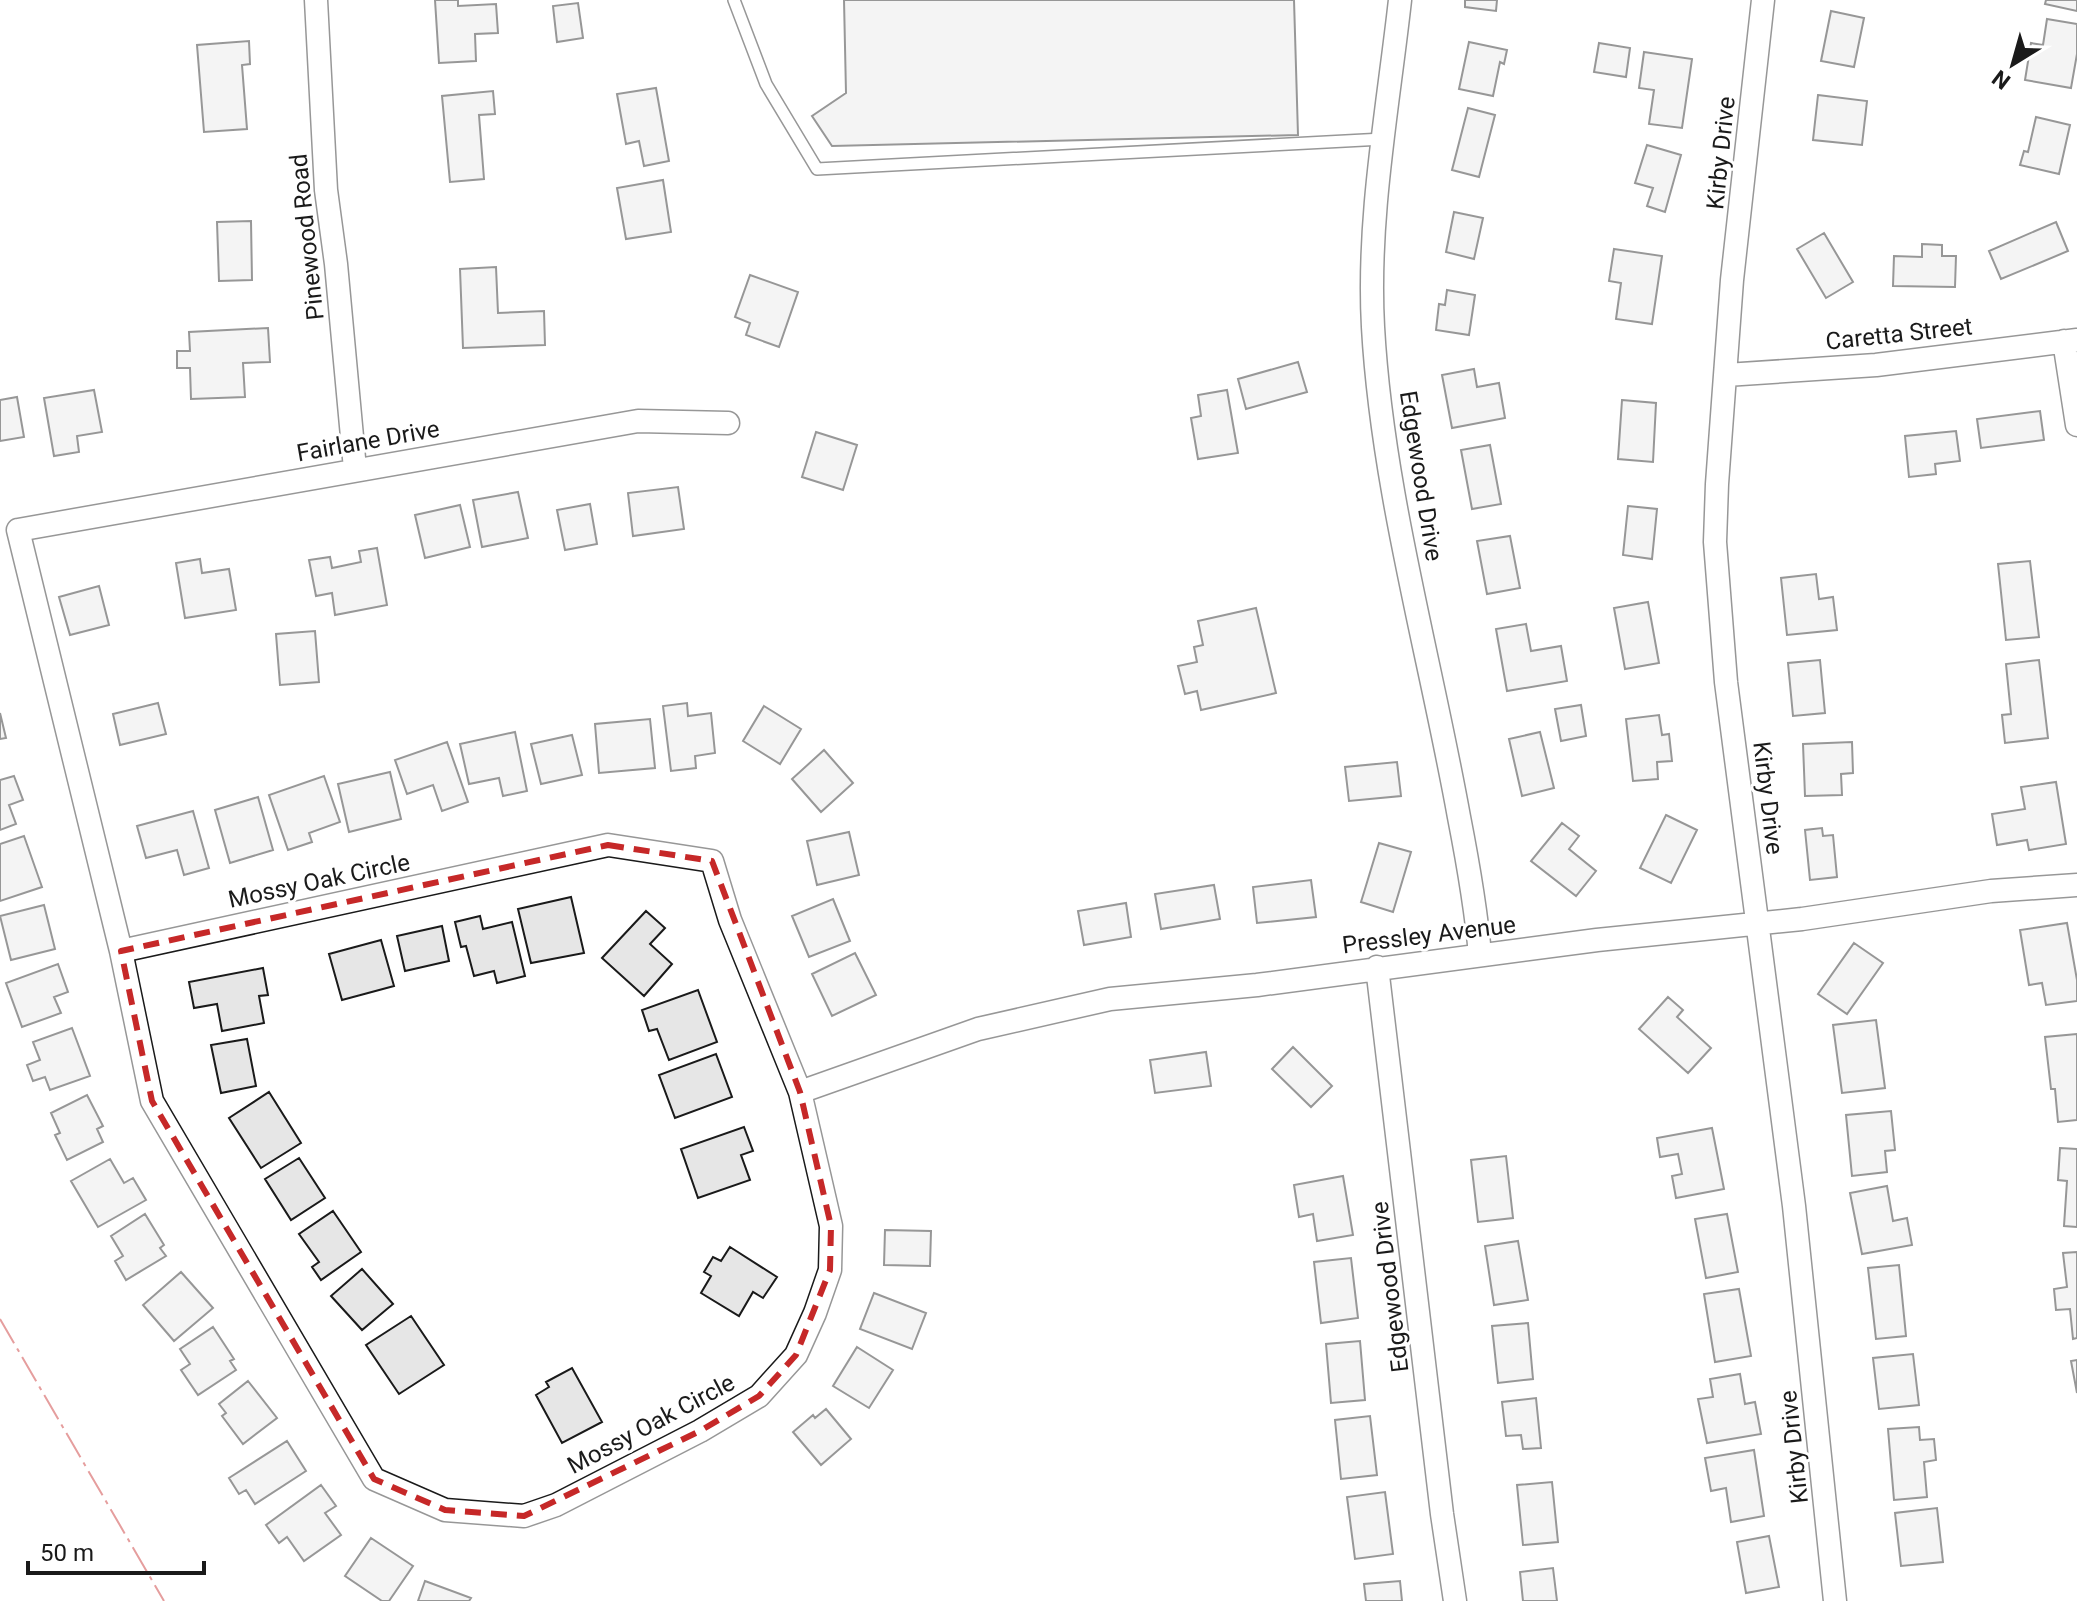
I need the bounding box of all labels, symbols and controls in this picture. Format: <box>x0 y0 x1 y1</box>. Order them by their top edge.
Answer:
north arrow <box>1973 24 2053 104</box>
text: N <box>1988 65 2015 94</box>
street label: Kirby Drive <box>1701 95 1741 211</box>
street label: Pinewood Road <box>284 153 330 321</box>
street label: Caretta Street <box>1824 312 1974 356</box>
street label: Edgewood Drive <box>1394 389 1448 563</box>
street label: Fairlane Drive <box>294 415 442 467</box>
street label: Kirby Drive <box>1747 740 1789 856</box>
street label: Mossy Oak Circle <box>226 848 412 914</box>
street label: Pressley Avenue <box>1341 910 1517 960</box>
street label: Edgewood Drive <box>1366 1200 1414 1374</box>
street label: Mossy Oak Circle <box>563 1368 739 1480</box>
street label: Kirby Drive <box>1774 1389 1814 1505</box>
scale bar <box>28 1525 204 1575</box>
text: 50 m <box>40 1539 94 1567</box>

